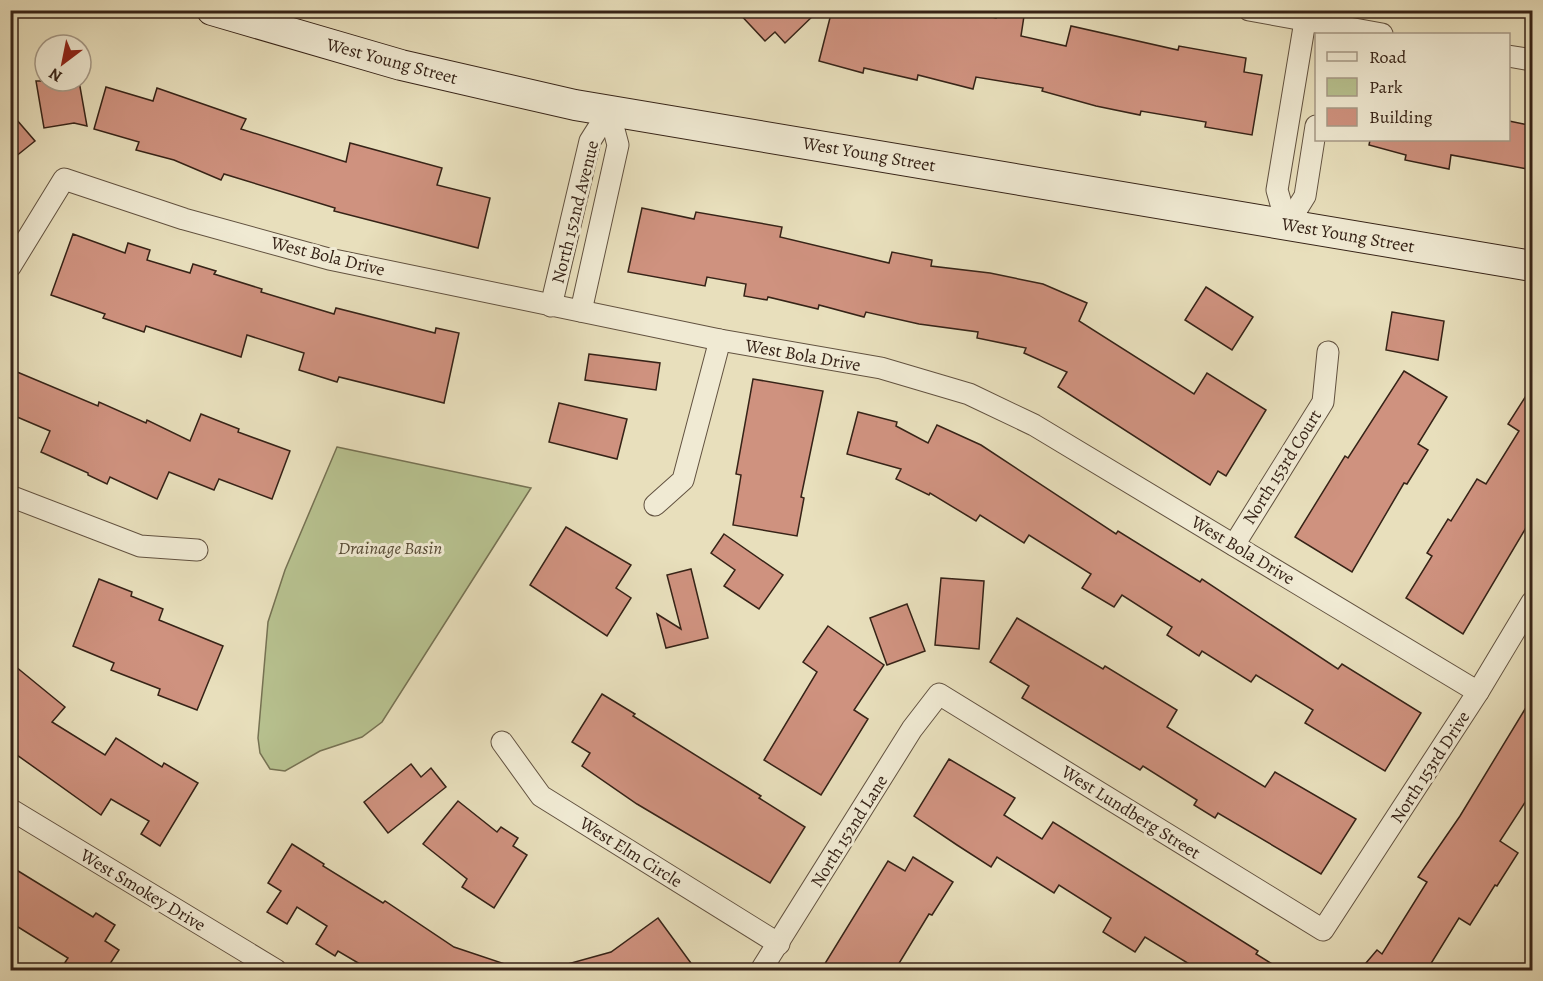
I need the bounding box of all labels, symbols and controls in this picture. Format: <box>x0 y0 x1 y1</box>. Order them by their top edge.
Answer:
street label: West Young Street <box>323 32 460 90</box>
north arrow <box>33 33 93 93</box>
legend <box>1315 33 1510 141</box>
text: Road <box>1369 45 1407 69</box>
text: N <box>45 62 66 87</box>
text: Park <box>1369 75 1403 99</box>
text: Building <box>1369 105 1433 129</box>
street label: West Young Street <box>800 130 937 178</box>
street label: North 152nd Avenue <box>546 138 604 286</box>
street label: West Young Street <box>1279 211 1416 259</box>
street label: West Bola Drive <box>268 230 387 282</box>
street label: West Bola Drive <box>743 333 862 377</box>
street label: North 153rd Court <box>1237 405 1327 529</box>
street label: West Bola Drive <box>1186 509 1299 590</box>
park label: Drainage Basin <box>338 536 442 560</box>
street label: North 153rd Drive <box>1385 706 1475 828</box>
street label: West Lundberg Street <box>1056 759 1205 864</box>
street label: North 152nd Lane <box>805 770 893 892</box>
street label: West Elm Circle <box>574 810 687 893</box>
street label: West Smokey Drive <box>75 843 210 937</box>

